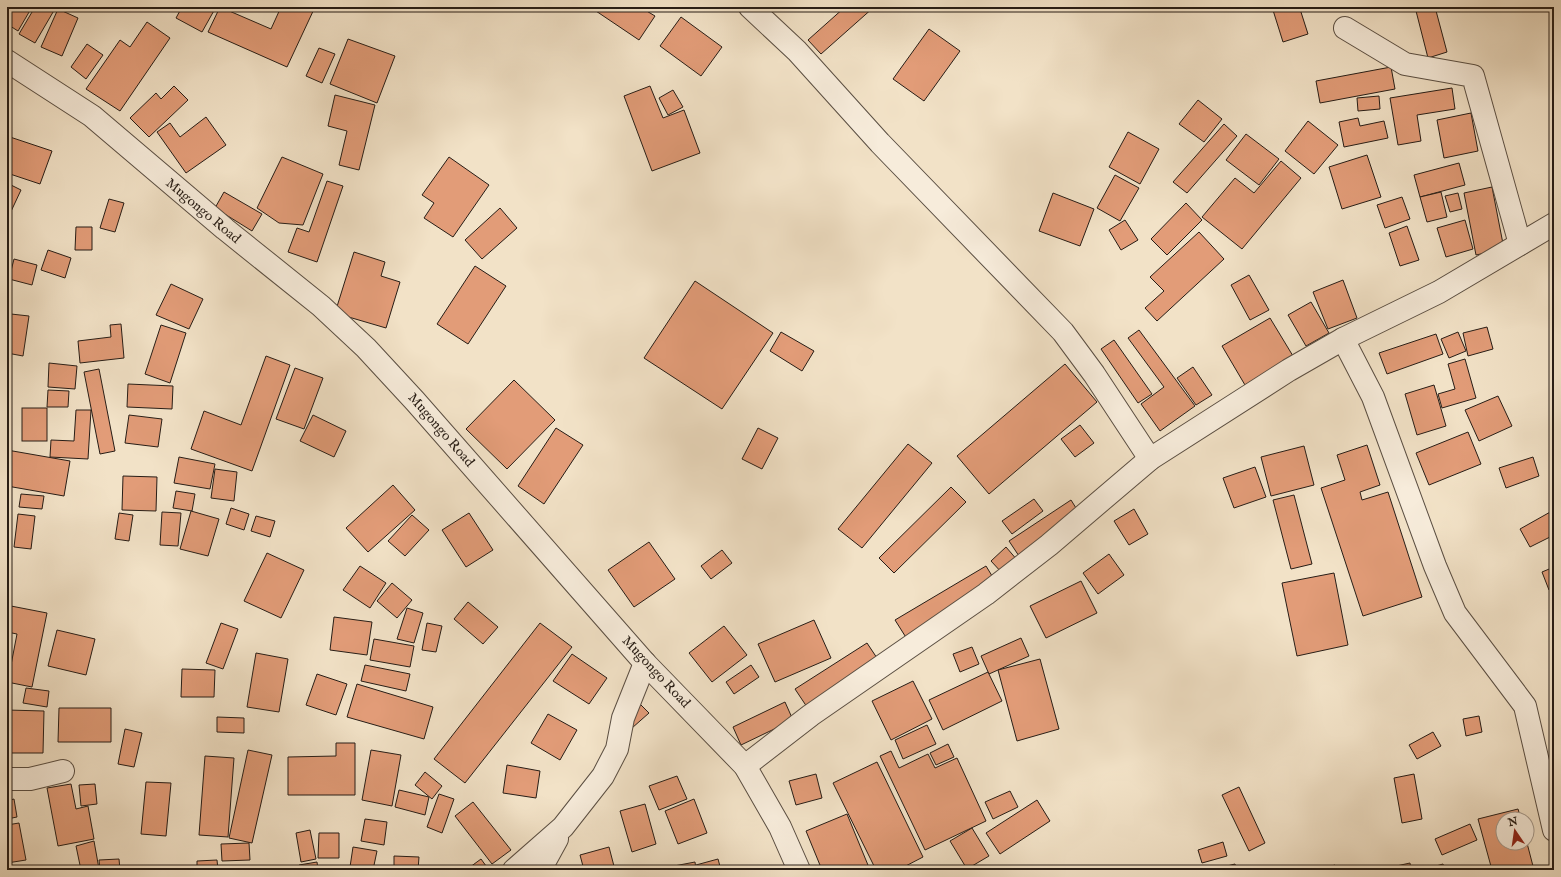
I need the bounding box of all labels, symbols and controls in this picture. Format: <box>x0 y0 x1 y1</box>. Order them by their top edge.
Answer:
street label: Mugongo Road <box>162 174 245 248</box>
street label: Mugongo Road <box>404 389 479 471</box>
street label: Mugongo Road <box>618 632 695 712</box>
north arrow <box>1495 811 1535 851</box>
text: N <box>1506 814 1520 830</box>

